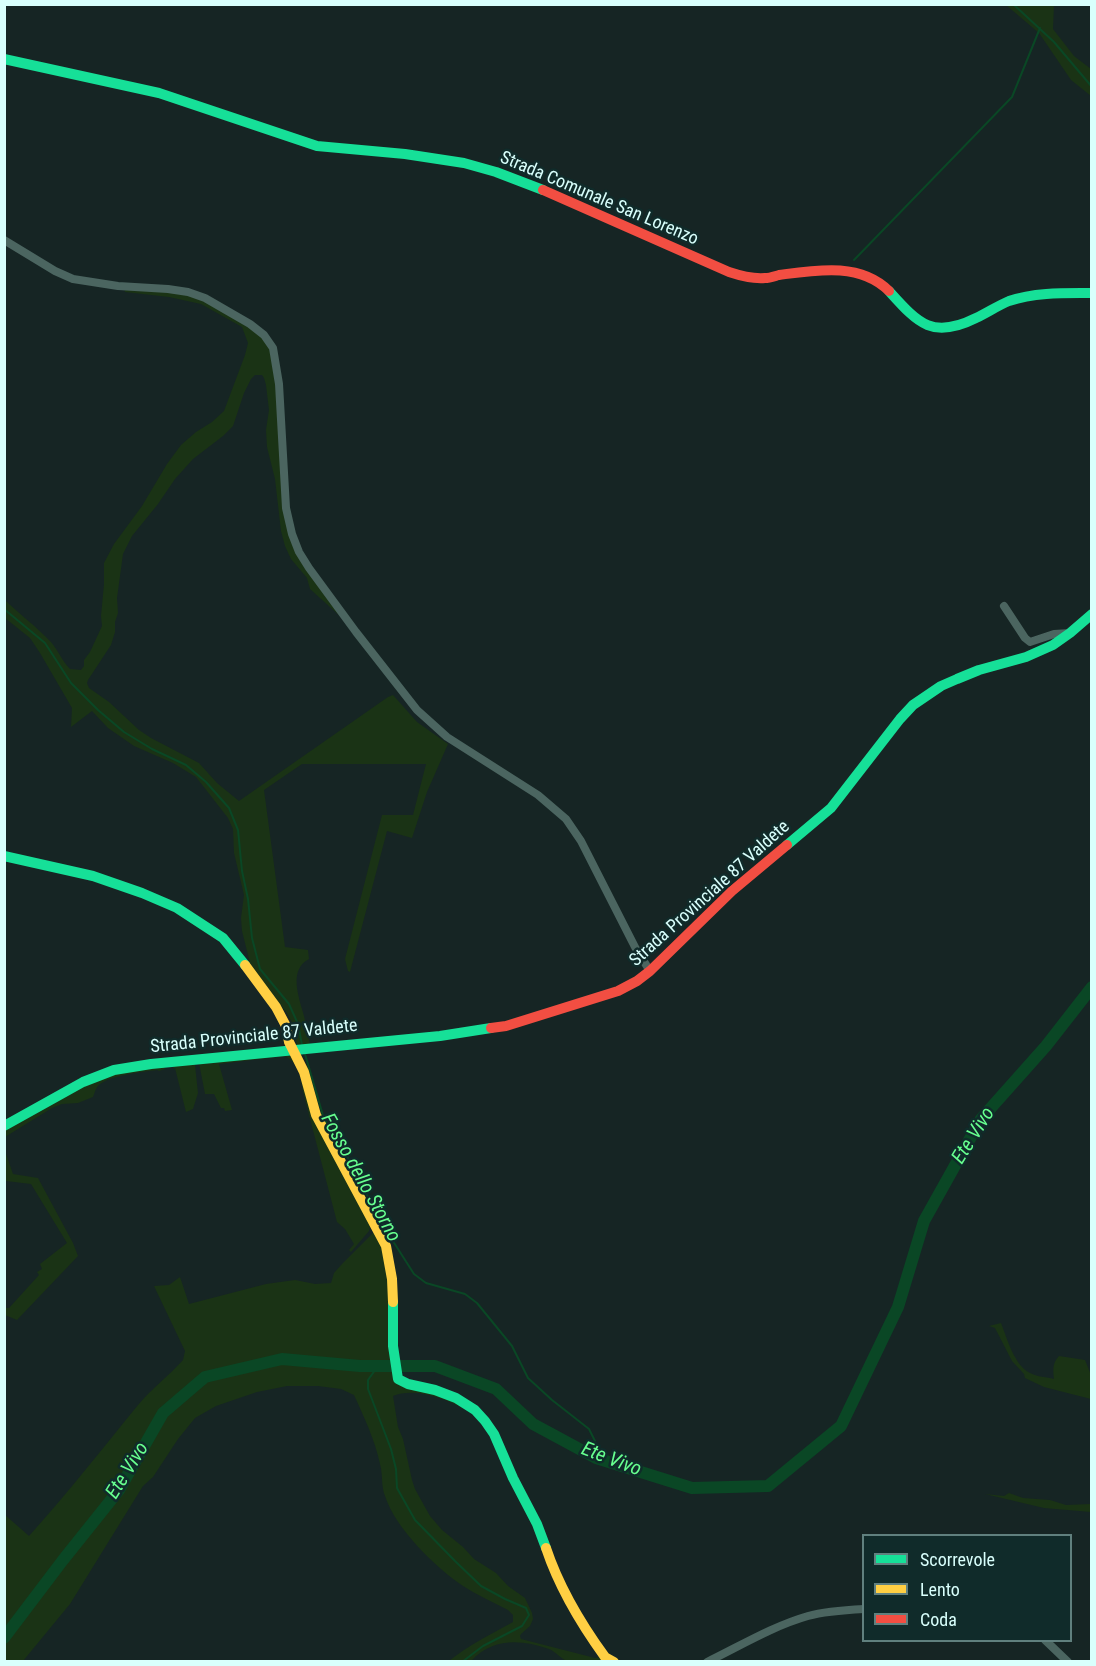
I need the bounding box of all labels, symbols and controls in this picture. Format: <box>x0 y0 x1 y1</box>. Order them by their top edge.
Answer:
street label: Strada Comunale San Lorenzo <box>497 147 701 251</box>
street label: Strada Provinciale 87 Valdete <box>625 816 795 972</box>
street label: Strada Provinciale 87 Valdete <box>149 1015 359 1059</box>
water label: Ete Vivo <box>947 1103 1001 1169</box>
water label: Fosso dello Storno <box>315 1110 405 1246</box>
water label: Ete Vivo <box>101 1438 155 1504</box>
water label: Ete Vivo <box>578 1438 644 1482</box>
legend <box>862 1534 1072 1642</box>
text: Scorrevole <box>920 1549 995 1570</box>
text: Lento <box>920 1579 960 1600</box>
text: Coda <box>920 1609 957 1630</box>

